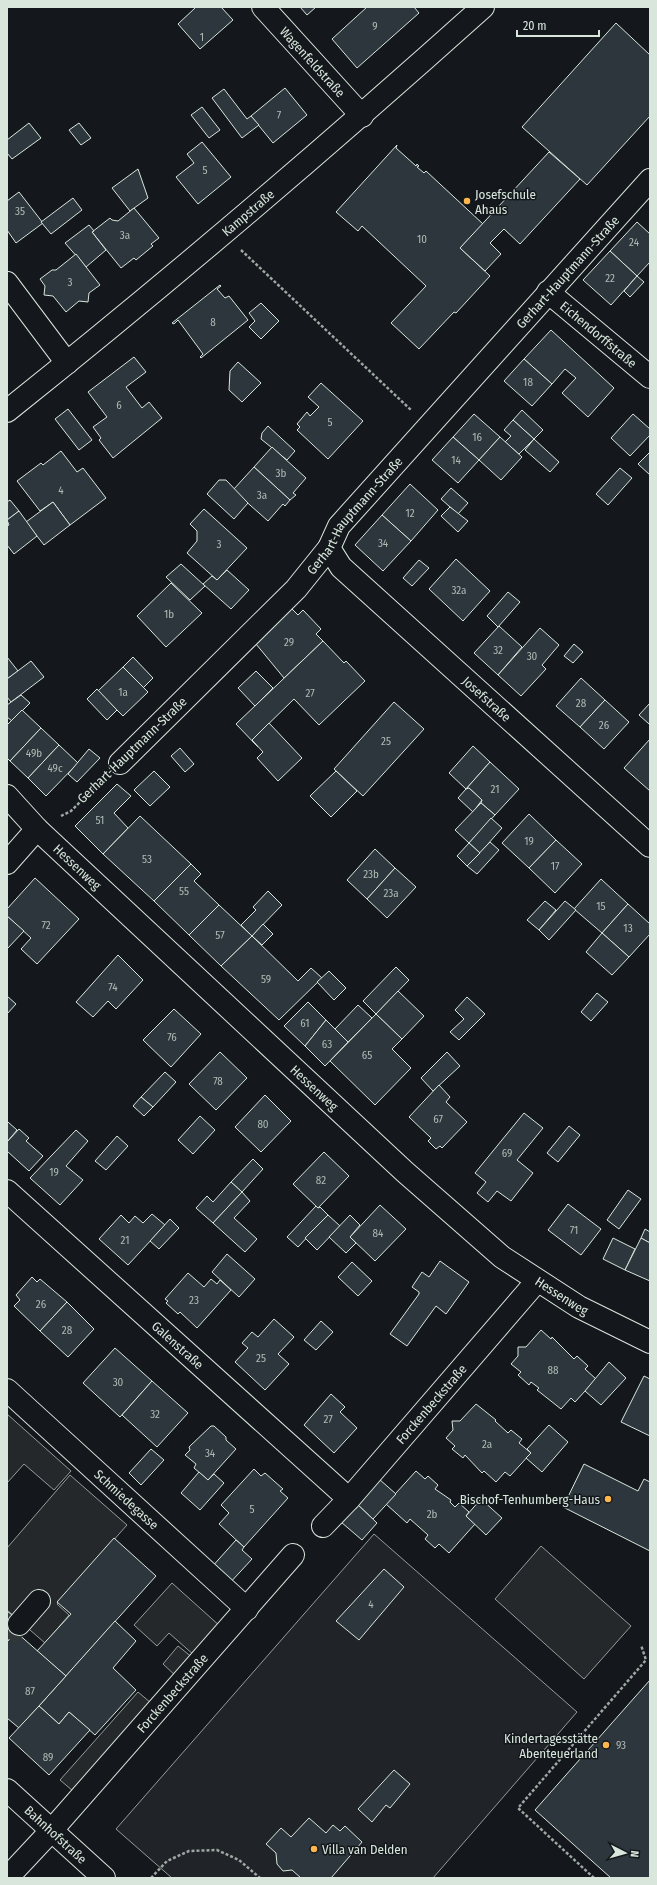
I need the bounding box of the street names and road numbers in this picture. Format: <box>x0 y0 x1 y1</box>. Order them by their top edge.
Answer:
street label: Wagenfeldstraße <box>277 24 348 100</box>
street label: Kampstraße <box>219 186 277 239</box>
street label: Gerhart-Hauptmann-Straße <box>513 213 622 331</box>
street label: Eichendorffstraße <box>557 298 640 370</box>
street label: Gerhart-Hauptmann-Straße <box>304 454 405 577</box>
street label: Josefstraße <box>460 673 514 724</box>
street label: Gerhart-Hauptmann-Straße <box>74 694 190 806</box>
street label: Hessenweg <box>51 841 105 893</box>
street label: Hessenweg <box>288 1062 342 1114</box>
street label: Hessenweg <box>533 1273 592 1318</box>
street label: Galenstraße <box>149 1318 207 1372</box>
street label: Forckenbeckstraße <box>393 1361 469 1447</box>
street label: Schmiedegasse <box>91 1466 162 1532</box>
street label: Forckenbeckstraße <box>134 1650 211 1735</box>
street label: Bahnhofstraße <box>22 1802 90 1866</box>

